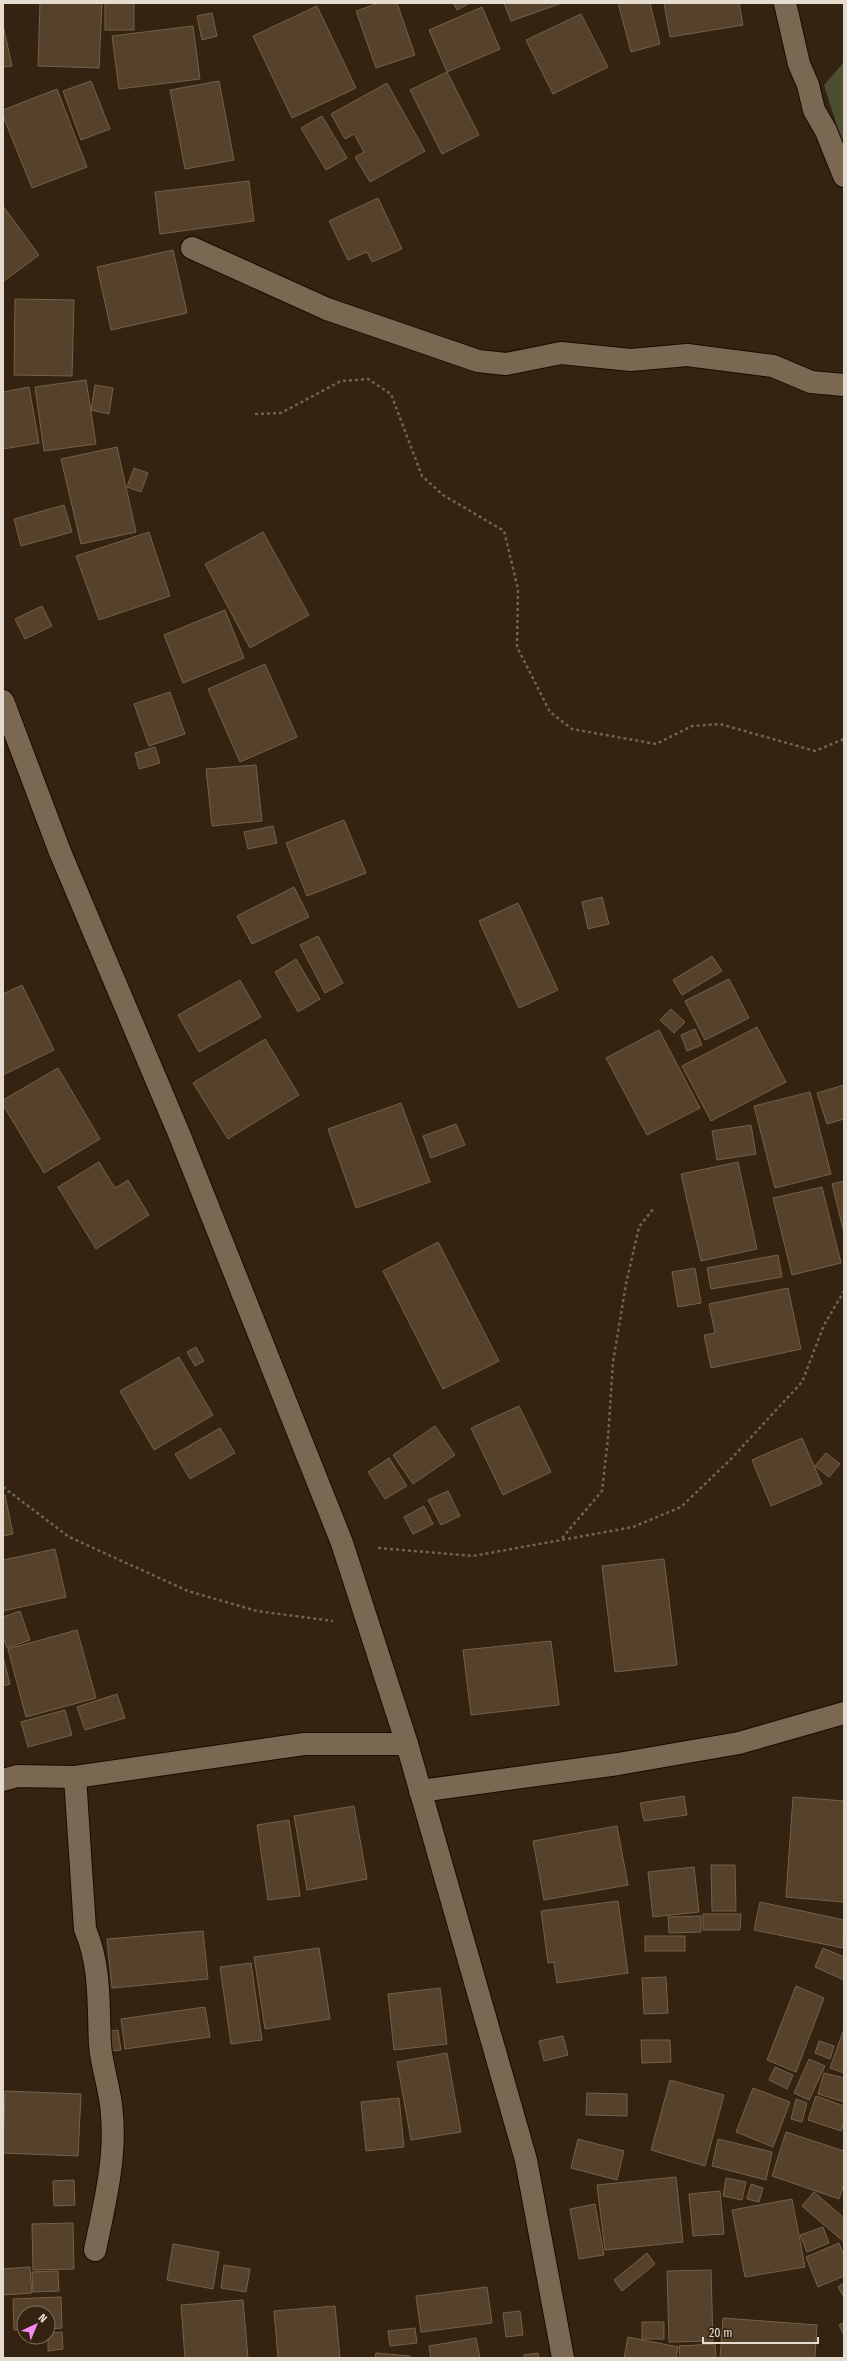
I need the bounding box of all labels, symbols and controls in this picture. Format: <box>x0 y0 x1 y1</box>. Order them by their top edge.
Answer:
north arrow <box>16 2305 56 2345</box>
text: N <box>36 2311 49 2325</box>
scale bar <box>703 2319 818 2345</box>
text: 20 m <box>709 2326 733 2340</box>

